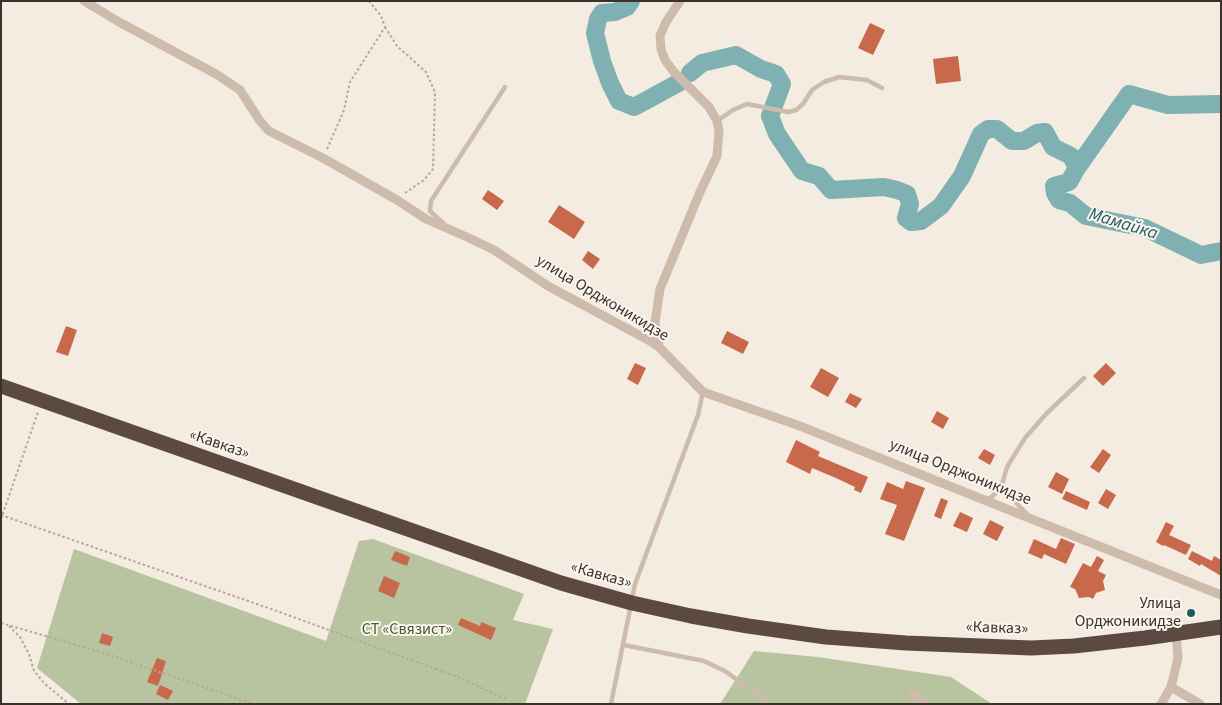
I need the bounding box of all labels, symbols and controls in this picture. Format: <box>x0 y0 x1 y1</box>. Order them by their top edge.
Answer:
water label: Мамайка <box>1086 204 1160 246</box>
street label: улица Орджоникидзе <box>532 252 672 346</box>
street label: «Кавказ» <box>186 426 252 464</box>
street label: улица Орджоникидзе <box>886 436 1034 510</box>
street label: «Кавказ» <box>568 558 634 594</box>
place label: Улица Орджоникидзе <box>1075 594 1181 632</box>
marker: Улица Орджоникидзе <box>1185 607 1197 619</box>
street label: «Кавказ» <box>966 618 1028 640</box>
park label: СТ «Связист» <box>362 620 452 640</box>

